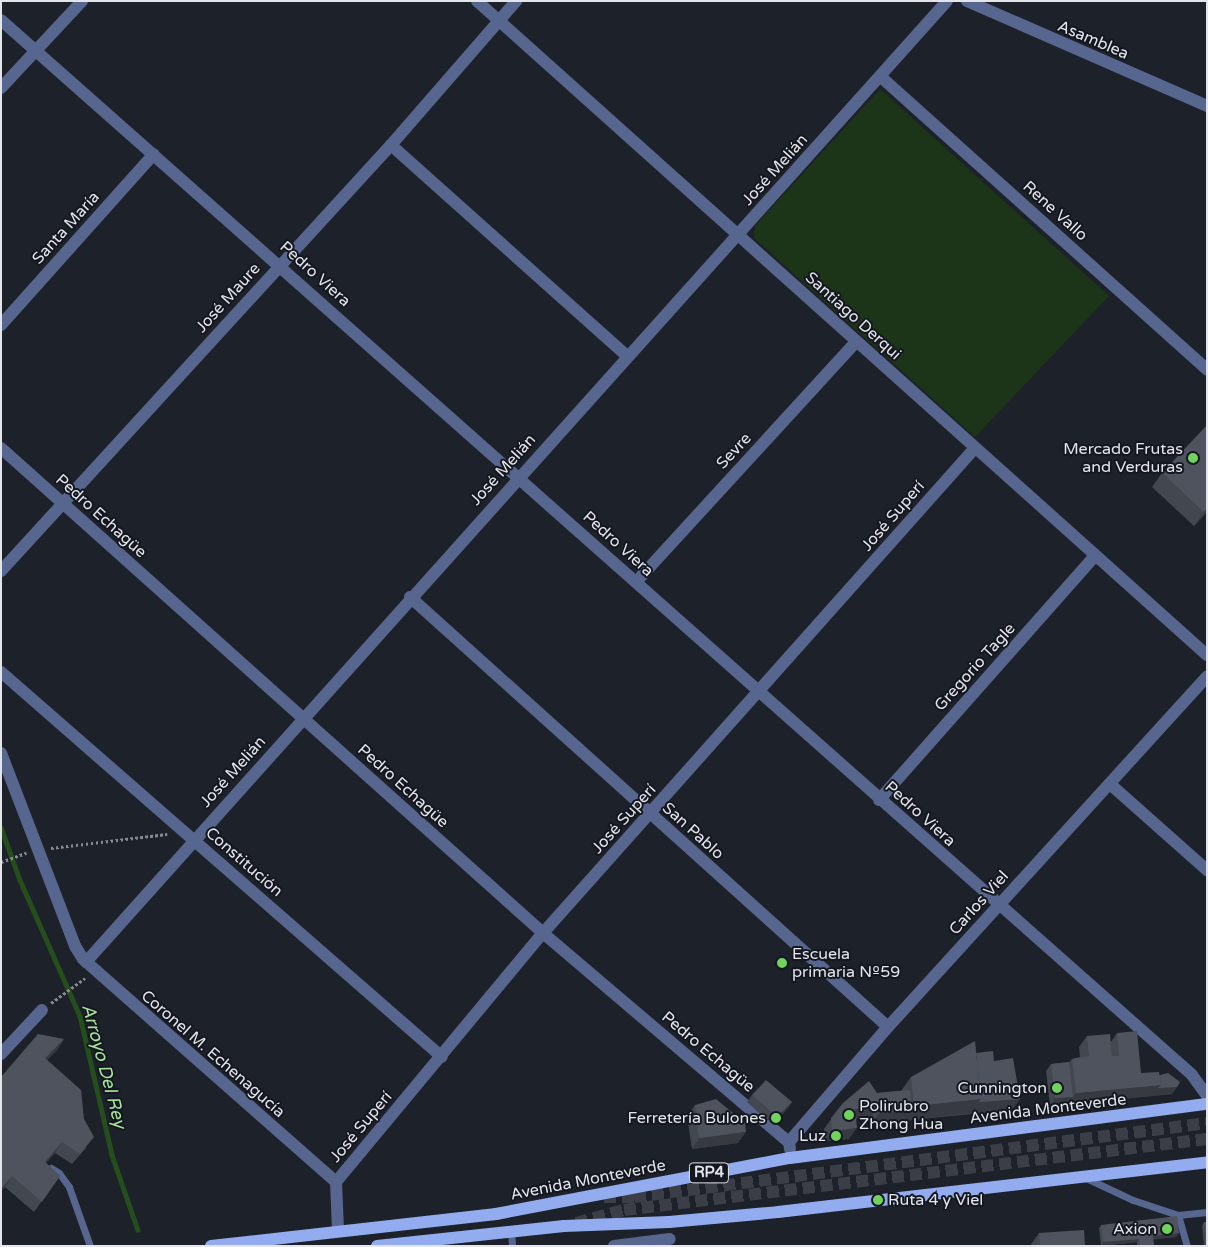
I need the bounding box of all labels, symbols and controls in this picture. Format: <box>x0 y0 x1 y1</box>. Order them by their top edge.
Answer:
street label: Asamblea <box>1055 16 1131 64</box>
street label: José Melián <box>738 130 812 210</box>
street label: Rene Vallo <box>1019 177 1091 245</box>
street label: Santa María <box>28 188 104 268</box>
street label: Pedro Viera <box>276 237 354 311</box>
street label: José Maure <box>192 259 264 337</box>
street label: Santiago Derqui <box>801 268 905 364</box>
street label: Sevre <box>713 429 755 473</box>
street label: José Melián <box>466 430 540 510</box>
place label: Mercado Frutas and Verduras <box>1063 439 1183 477</box>
marker: Mercado Frutas and Verduras <box>1187 452 1199 464</box>
street label: Pedro Echagüe <box>52 470 150 562</box>
street label: José Superí <box>857 477 929 555</box>
street label: Pedro Viera <box>579 507 657 581</box>
street label: Gregorio Tagle <box>931 619 1019 715</box>
street label: José Melián <box>196 732 270 812</box>
street label: Pedro Echagüe <box>354 740 452 832</box>
street label: Pedro Viera <box>881 777 959 851</box>
street label: José Superí <box>588 780 660 858</box>
street label: San Pablo <box>658 798 728 864</box>
street label: Constitución <box>202 823 286 901</box>
street label: Carlos Viel <box>945 867 1013 939</box>
place label: Escuela primaria Nº59 <box>792 944 900 982</box>
marker: Escuela primaria Nº59 <box>776 957 788 969</box>
street label: Coronel M. Echenagucía <box>137 986 289 1122</box>
water label: Arroyo Del Rey <box>77 1001 131 1131</box>
street label: Pedro Echagüe <box>658 1007 758 1097</box>
place label: Cunnington <box>958 1078 1047 1098</box>
marker: Cunnington <box>1051 1082 1063 1094</box>
street label: José Superí <box>326 1088 396 1166</box>
street label: Avenida Monteverde <box>969 1090 1127 1128</box>
place label: Polirubro Zhong Hua <box>859 1096 943 1134</box>
place label: Ferretería Bulones <box>628 1108 766 1128</box>
marker: Polirubro Zhong Hua <box>843 1109 855 1121</box>
marker: Ferretería Bulones <box>770 1112 782 1124</box>
place label: Luz <box>799 1126 826 1146</box>
marker: Luz <box>830 1130 842 1142</box>
street label: Avenida Monteverde <box>509 1156 667 1204</box>
road number: RP4 <box>688 1160 730 1186</box>
place label: Ruta 4 y Viel <box>888 1190 983 1210</box>
marker: Ruta 4 y Viel <box>872 1194 884 1206</box>
place label: Axion <box>1113 1219 1157 1239</box>
marker: Axion <box>1161 1223 1173 1235</box>

